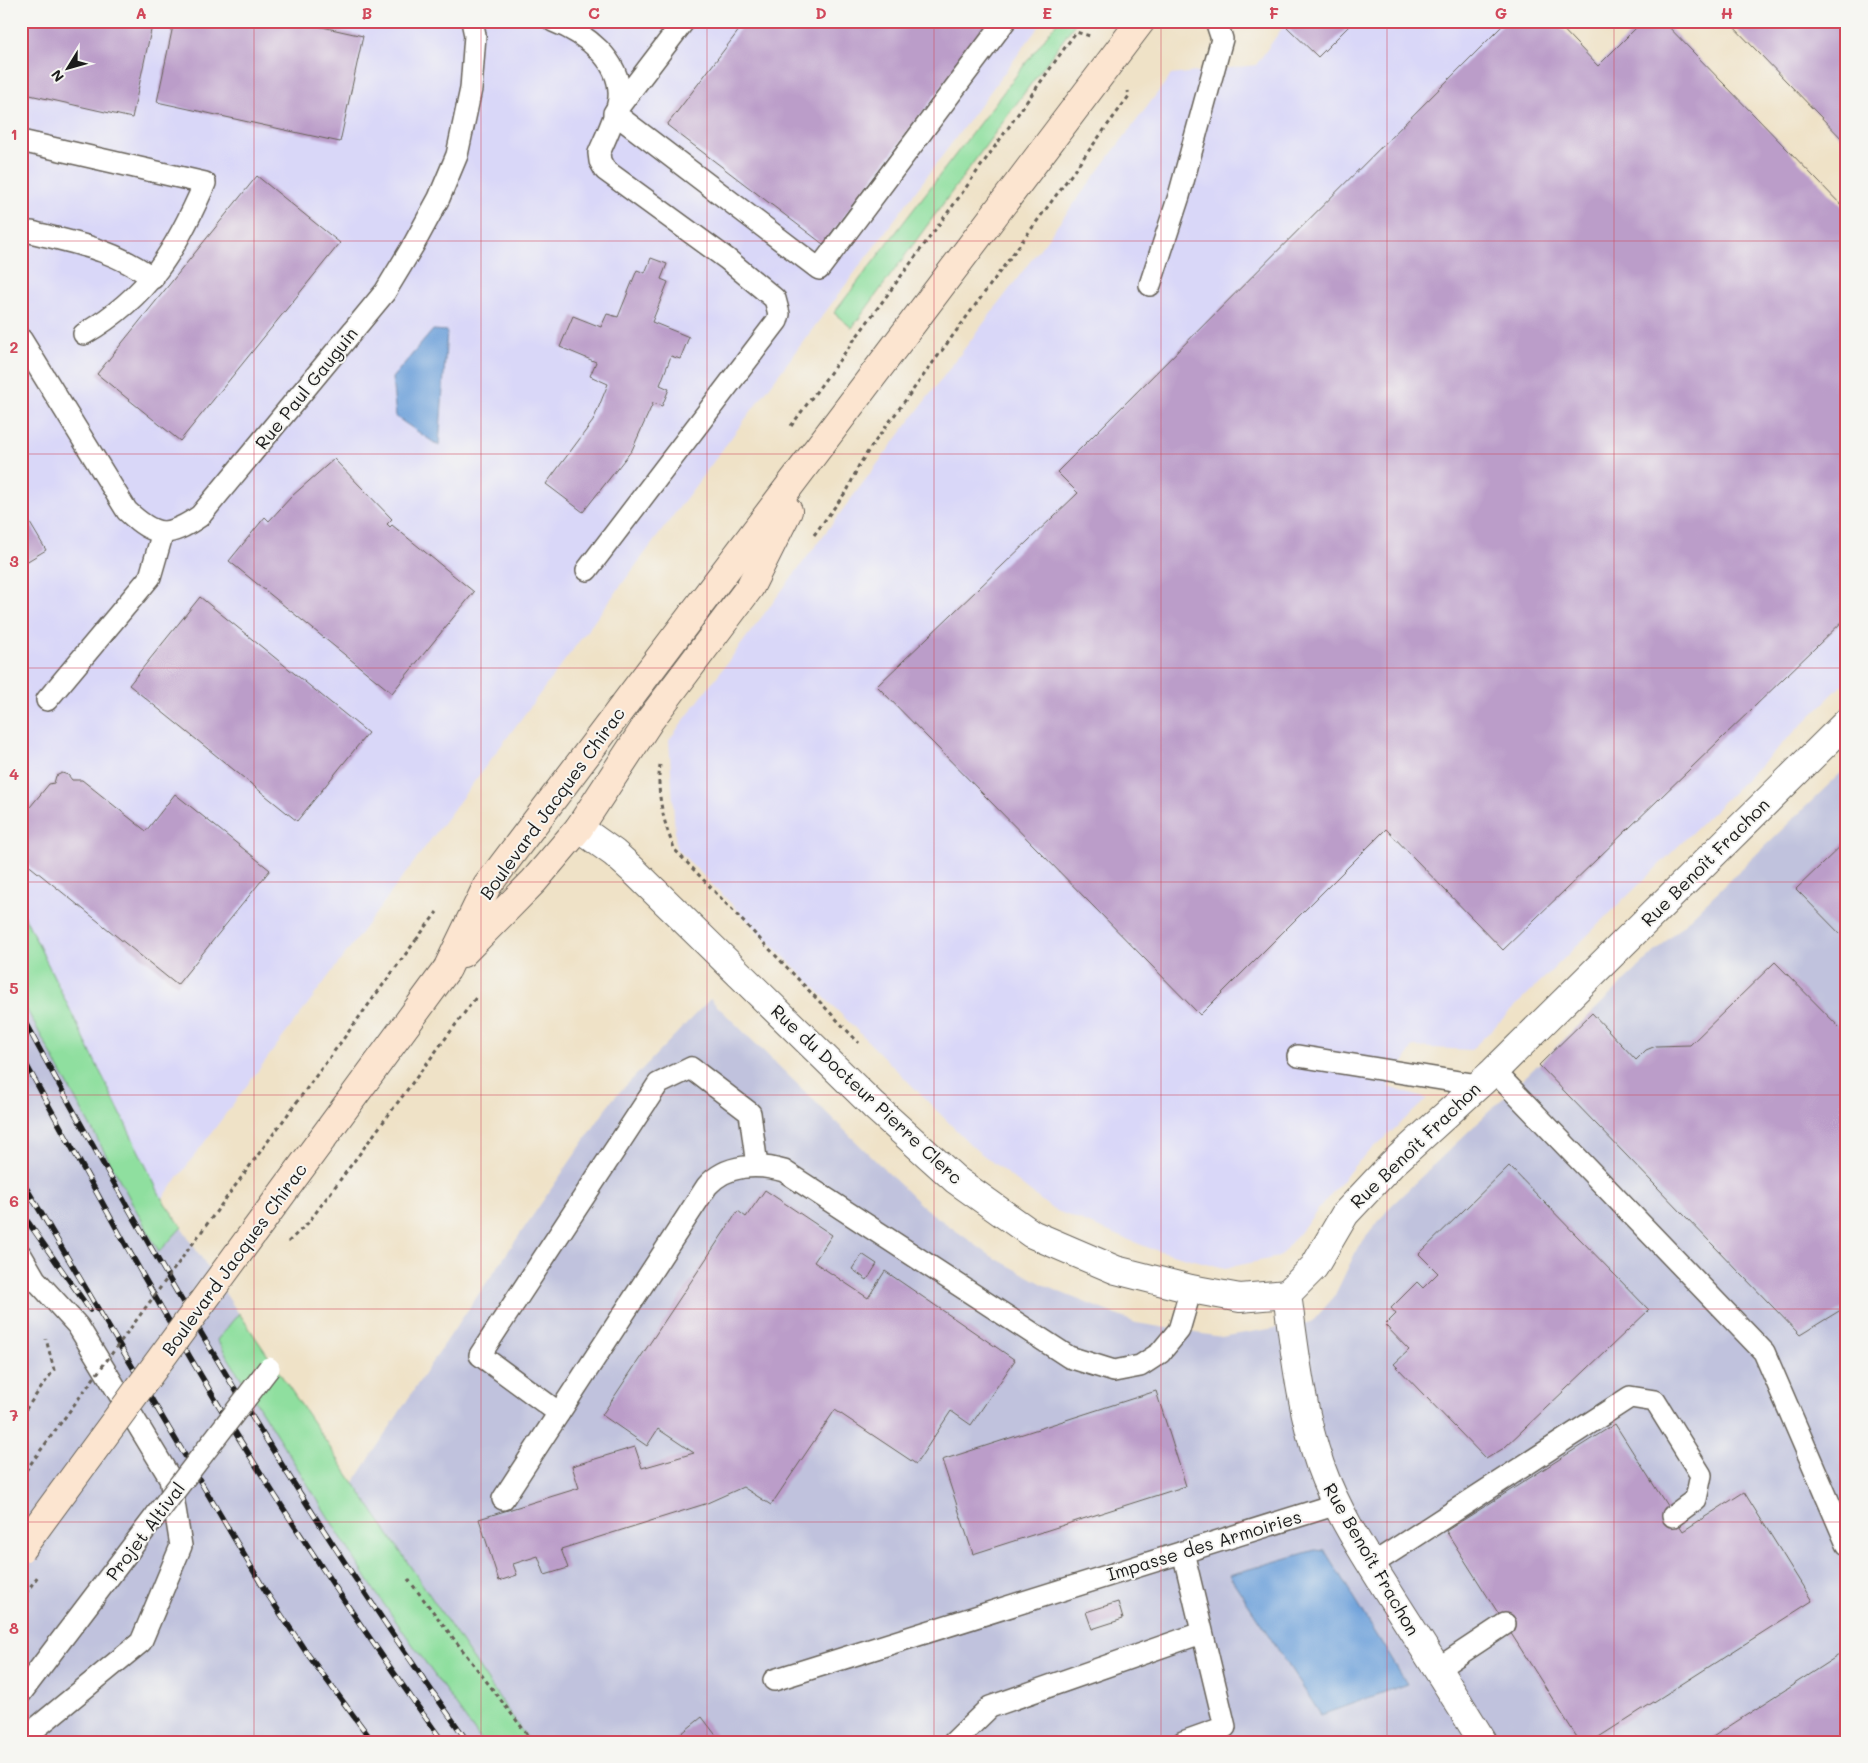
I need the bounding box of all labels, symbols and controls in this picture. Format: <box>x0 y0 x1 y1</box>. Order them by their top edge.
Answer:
text: A <box>135 2 147 23</box>
text: B <box>362 2 372 23</box>
text: C <box>588 2 600 23</box>
text: D <box>815 2 827 23</box>
text: E <box>1042 2 1052 23</box>
text: F <box>1269 2 1279 23</box>
text: G <box>1495 2 1507 23</box>
text: H <box>1721 2 1733 23</box>
north arrow <box>42 42 92 92</box>
text: N <box>46 66 68 86</box>
text: 1 <box>10 123 18 144</box>
street label: Rue Paul Gauguin <box>249 322 363 454</box>
text: 2 <box>10 336 19 357</box>
text: 3 <box>9 550 19 571</box>
street label: Boulevard Jacques Chirac <box>474 702 630 904</box>
text: 4 <box>9 763 19 784</box>
street label: Rue Benoît Frachon <box>1636 793 1774 931</box>
text: 5 <box>9 977 19 998</box>
street label: Rue du Docteur Pierre Clerc <box>766 999 968 1189</box>
street label: Rue Benoît Frachon <box>1345 1077 1485 1213</box>
street label: Boulevard Jacques Chirac <box>156 1158 312 1360</box>
text: 6 <box>9 1190 19 1211</box>
text: 7 <box>10 1404 19 1425</box>
street label: Projet Altival <box>100 1477 190 1585</box>
street label: Rue Benoît Frachon <box>1319 1478 1425 1640</box>
street label: Impasse des Armoiries <box>1104 1504 1304 1586</box>
text: 8 <box>9 1617 19 1638</box>

